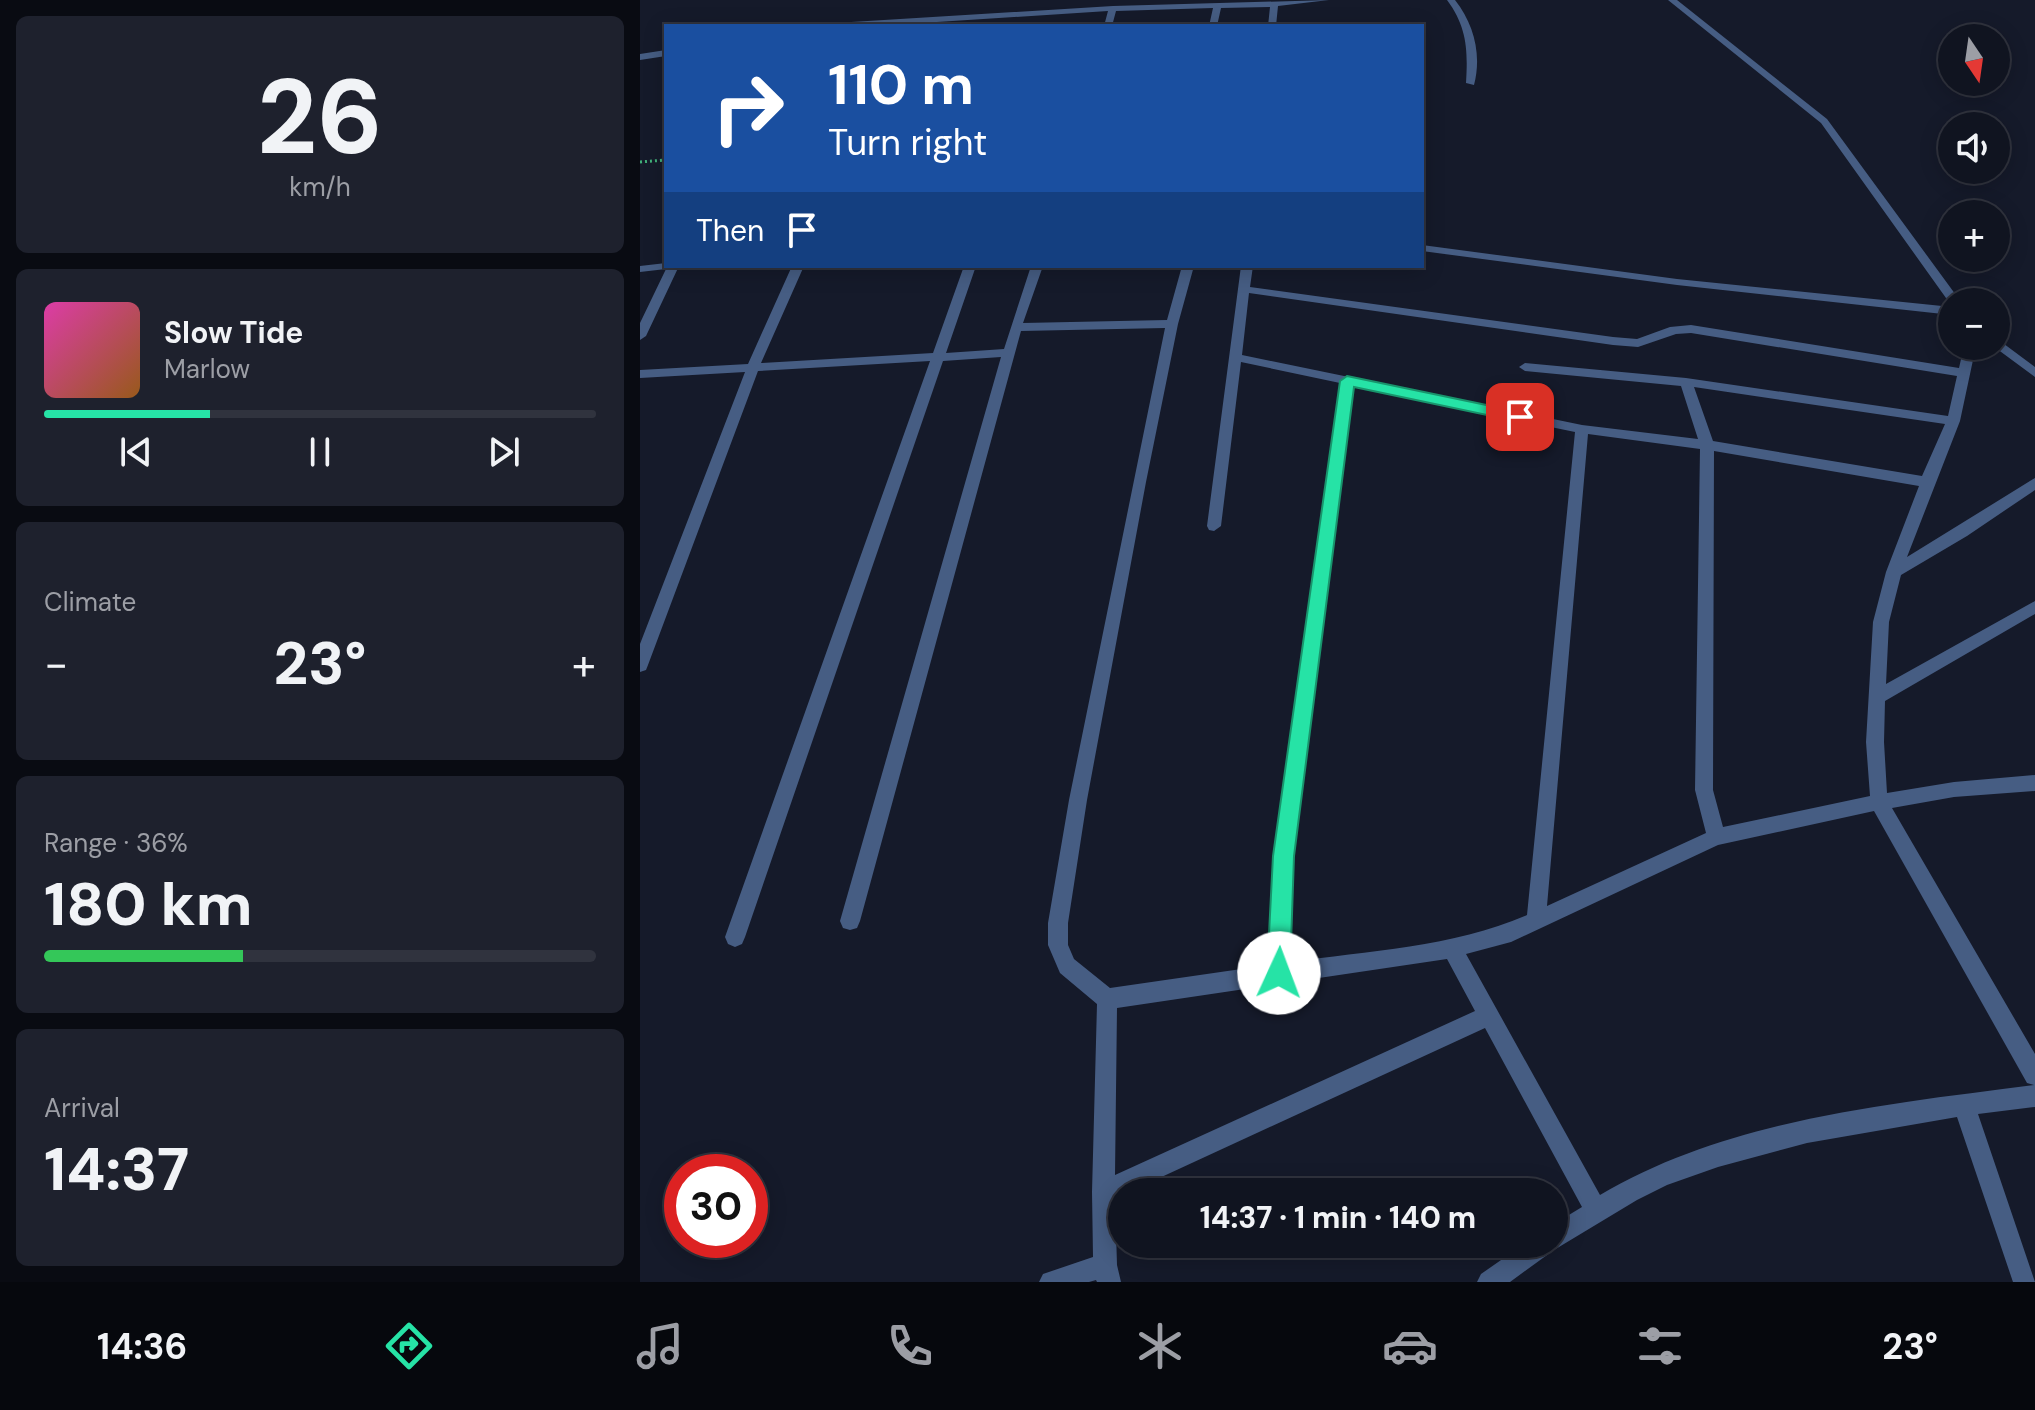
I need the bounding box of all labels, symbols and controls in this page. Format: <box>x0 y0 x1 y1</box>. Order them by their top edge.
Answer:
north arrow <box>1938 24 2010 96</box>
map controls <box>1938 24 2010 360</box>
text: 110 m <box>828 48 974 121</box>
text: 26 <box>257 50 383 185</box>
icon: right <box>696 56 800 160</box>
button: sound <box>1938 112 2010 184</box>
text: Turn right <box>828 119 987 166</box>
text: km/h <box>289 170 351 204</box>
button: + <box>1938 200 2010 272</box>
icon: arrive <box>780 208 824 252</box>
text: Then <box>696 211 764 250</box>
button: − <box>1938 288 2010 360</box>
text: Slow Tide <box>164 313 303 352</box>
text: Marlow <box>164 352 250 386</box>
pin <box>1486 383 1554 451</box>
icon: arrive <box>1498 395 1542 439</box>
icon: previous <box>114 430 158 474</box>
icon: pause <box>298 430 342 474</box>
icon: next <box>482 430 526 474</box>
text: Climate <box>44 585 136 619</box>
text: 23° <box>274 624 366 703</box>
text: − <box>44 635 68 693</box>
text: + <box>572 635 596 693</box>
text: Range · 36% <box>44 826 188 860</box>
text: 180 km <box>44 865 252 944</box>
position arrow <box>1237 931 1321 1015</box>
text: Arrival <box>44 1091 120 1125</box>
text: 14:37 <box>44 1130 189 1209</box>
speed limit sign: 30 <box>664 1154 768 1258</box>
text: 14:37 · 1 min · 140 m <box>1200 1198 1476 1237</box>
icon: directions <box>381 1318 437 1374</box>
icon: music <box>632 1318 688 1374</box>
icon: phone <box>882 1318 938 1374</box>
icon: climate <box>1132 1318 1188 1374</box>
icon: car <box>1382 1318 1438 1374</box>
icon: filters <box>1632 1318 1688 1374</box>
text: 14:36 <box>97 1323 187 1370</box>
text: 23° <box>1882 1323 1938 1370</box>

